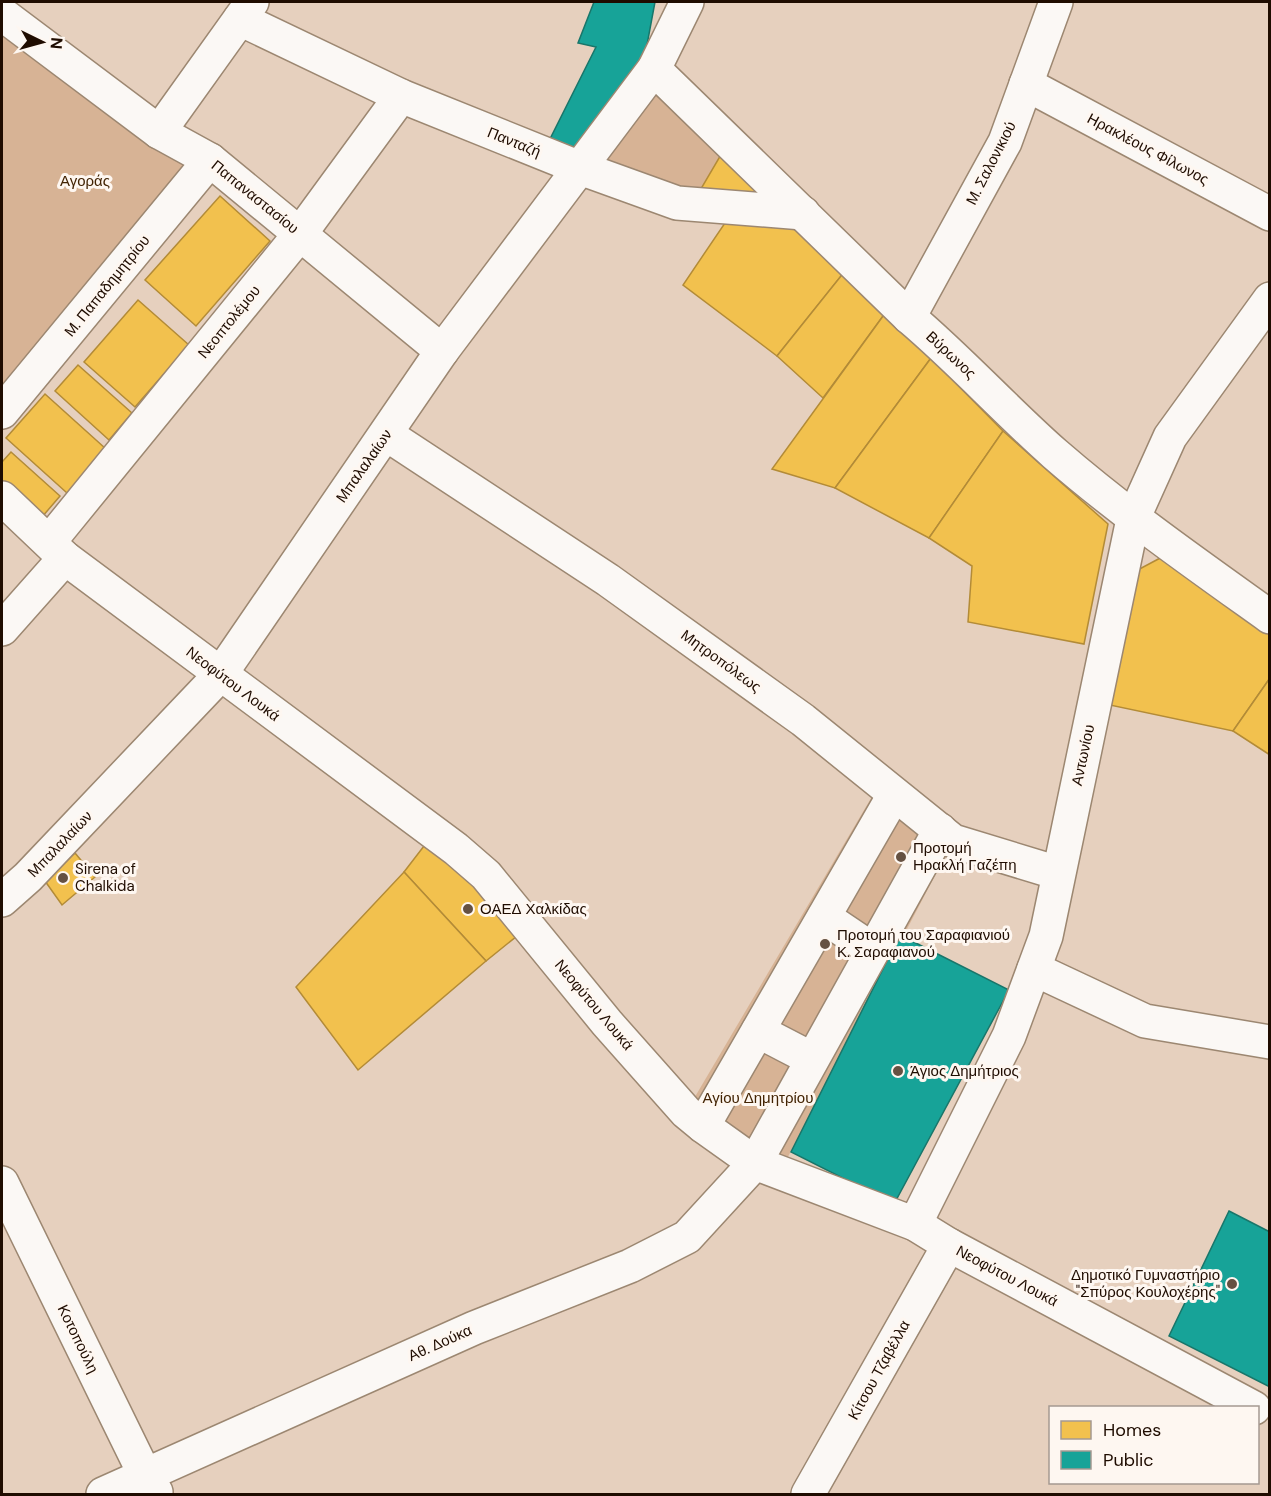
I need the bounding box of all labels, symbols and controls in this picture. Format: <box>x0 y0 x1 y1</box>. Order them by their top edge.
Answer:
north arrow <box>12 12 72 72</box>
text: N <box>45 37 67 50</box>
street label: Ηρακλέους Φίλωνος <box>1084 109 1212 189</box>
street label: Μ. Σαλονικιού <box>961 118 1021 208</box>
street label: Πανταζή <box>484 122 544 162</box>
street label: Παπαναστασίου <box>207 156 303 238</box>
park label: Αγοράς <box>60 171 110 191</box>
street label: Μ. Παπαδημητρίου <box>60 231 154 341</box>
street label: Νεοπτολέμου <box>193 281 265 363</box>
street label: Βύρωνος <box>922 327 980 383</box>
street label: Μπαλαλαίων <box>331 425 397 507</box>
street label: Μητροπόλεως <box>677 625 765 697</box>
street label: Νεοφύτου Λουκά <box>182 642 284 726</box>
street label: Αντωνίου <box>1067 723 1099 787</box>
street label: Μπαλαλαίων <box>23 806 97 882</box>
place label: Προτομή Ηρακλή Γαζέπη <box>913 838 1017 875</box>
marker: Προτομή Ηρακλή Γαζέπη <box>894 850 908 864</box>
place label: Sirena of Chalkida <box>75 859 136 896</box>
marker: Sirena of Chalkida <box>56 871 70 885</box>
place label: ΟΑΕΔ Χαλκίδας <box>480 899 587 919</box>
marker: ΟΑΕΔ Χαλκίδας <box>461 902 475 916</box>
place label: Προτομή του Σαραφιανιού Κ. Σαραφιανού <box>837 925 1010 962</box>
marker: Προτομή του Σαραφιανιού Κ. Σαραφιανού <box>818 937 832 951</box>
street label: Νεοφύτου Λουκά <box>550 955 638 1055</box>
place label: Άγιος Δημήτριος <box>910 1061 1019 1081</box>
marker: Άγιος Δημήτριος <box>891 1064 905 1078</box>
park label: Αγίου Δημητρίου <box>703 1088 813 1108</box>
street label: Νεοφύτου Λουκά <box>953 1241 1062 1311</box>
place label: Δημοτικό Γυμναστήριο "Σπύρος Κουλοχέρης" <box>1071 1265 1220 1302</box>
marker: Δημοτικό Γυμναστήριο "Σπύρος Κουλοχέρης" <box>1225 1277 1239 1291</box>
street label: Κοτοπούλη <box>53 1301 103 1377</box>
street label: Κίτσου Τζαβέλλα <box>843 1316 915 1423</box>
street label: Αθ. Δούκα <box>405 1320 475 1366</box>
legend <box>1049 1406 1259 1484</box>
text: Homes <box>1103 1418 1161 1442</box>
text: Public <box>1103 1448 1154 1472</box>

